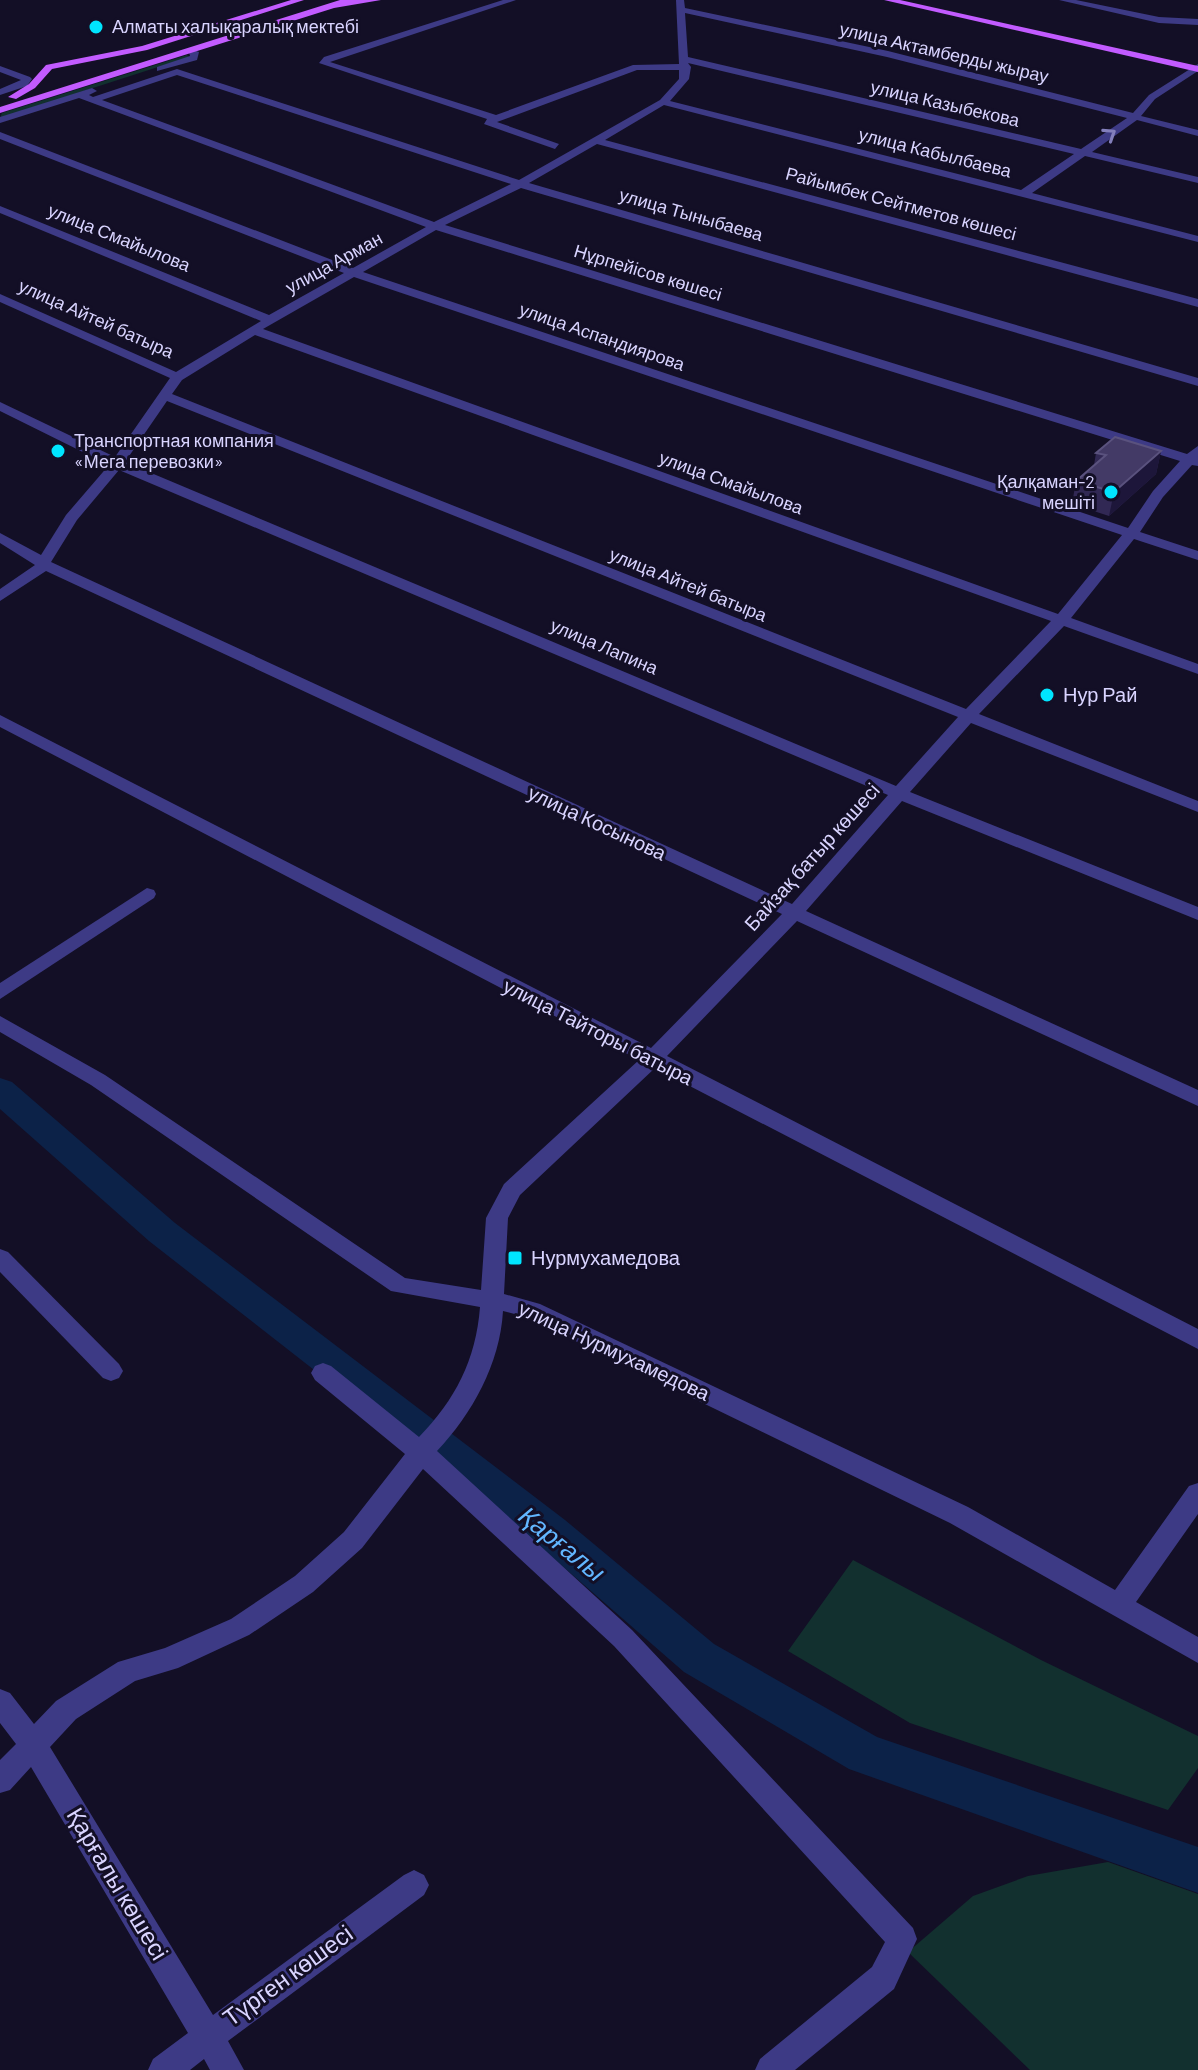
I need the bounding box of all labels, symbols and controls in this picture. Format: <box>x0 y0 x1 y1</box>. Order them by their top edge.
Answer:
place label: Алматы халықаралық мектебі <box>112 15 359 37</box>
street label: улица Актамберды жырау <box>838 17 1051 87</box>
marker: Алматы халықаралық мектебі <box>87 18 105 36</box>
street label: улица Казыбекова <box>869 75 1023 131</box>
street label: улица Кабылбаева <box>857 122 1015 182</box>
one-way arrow <box>1101 128 1116 143</box>
street label: Райымбек Сейтметов көшесі <box>784 162 1019 244</box>
street label: улица Тыныбаева <box>617 183 767 245</box>
street label: улица Смайылова <box>45 198 195 276</box>
street label: улица Арман <box>281 226 386 298</box>
street label: Нұрпейісов көшесі <box>572 239 725 305</box>
street label: улица Айтей батыра <box>15 274 178 363</box>
street label: улица Аспандиярова <box>517 297 689 375</box>
place label: Транспортная компания «Мега перевозки» <box>74 429 274 472</box>
marker: Транспортная компания «Мега перевозки» <box>49 442 67 460</box>
street label: улица Смайылова <box>656 446 807 519</box>
place label: Қалқаман-2 мешіті <box>997 470 1095 513</box>
marker: Қалқаман-2 мешіті <box>1102 483 1120 501</box>
street label: улица Айтей батыра <box>607 542 771 626</box>
street label: улица Лапина <box>547 614 662 679</box>
place label: Нур Рай <box>1063 682 1137 706</box>
marker: Нур Рай <box>1038 686 1056 704</box>
street label: Байзақ батыр көшесі <box>739 778 884 935</box>
street label: улица Косынова <box>524 780 671 865</box>
street label: улица Тайторы батыра <box>500 973 698 1090</box>
place label: Нурмухамедова <box>531 1245 681 1269</box>
marker: Нурмухамедова <box>506 1249 524 1267</box>
street label: улица Нурмухамедова <box>515 1295 715 1405</box>
water label: Қарғалы <box>514 1499 612 1587</box>
street label: Қарғалы көшесі <box>61 1802 175 1965</box>
street label: Түрген көшесі <box>217 1918 358 2032</box>

